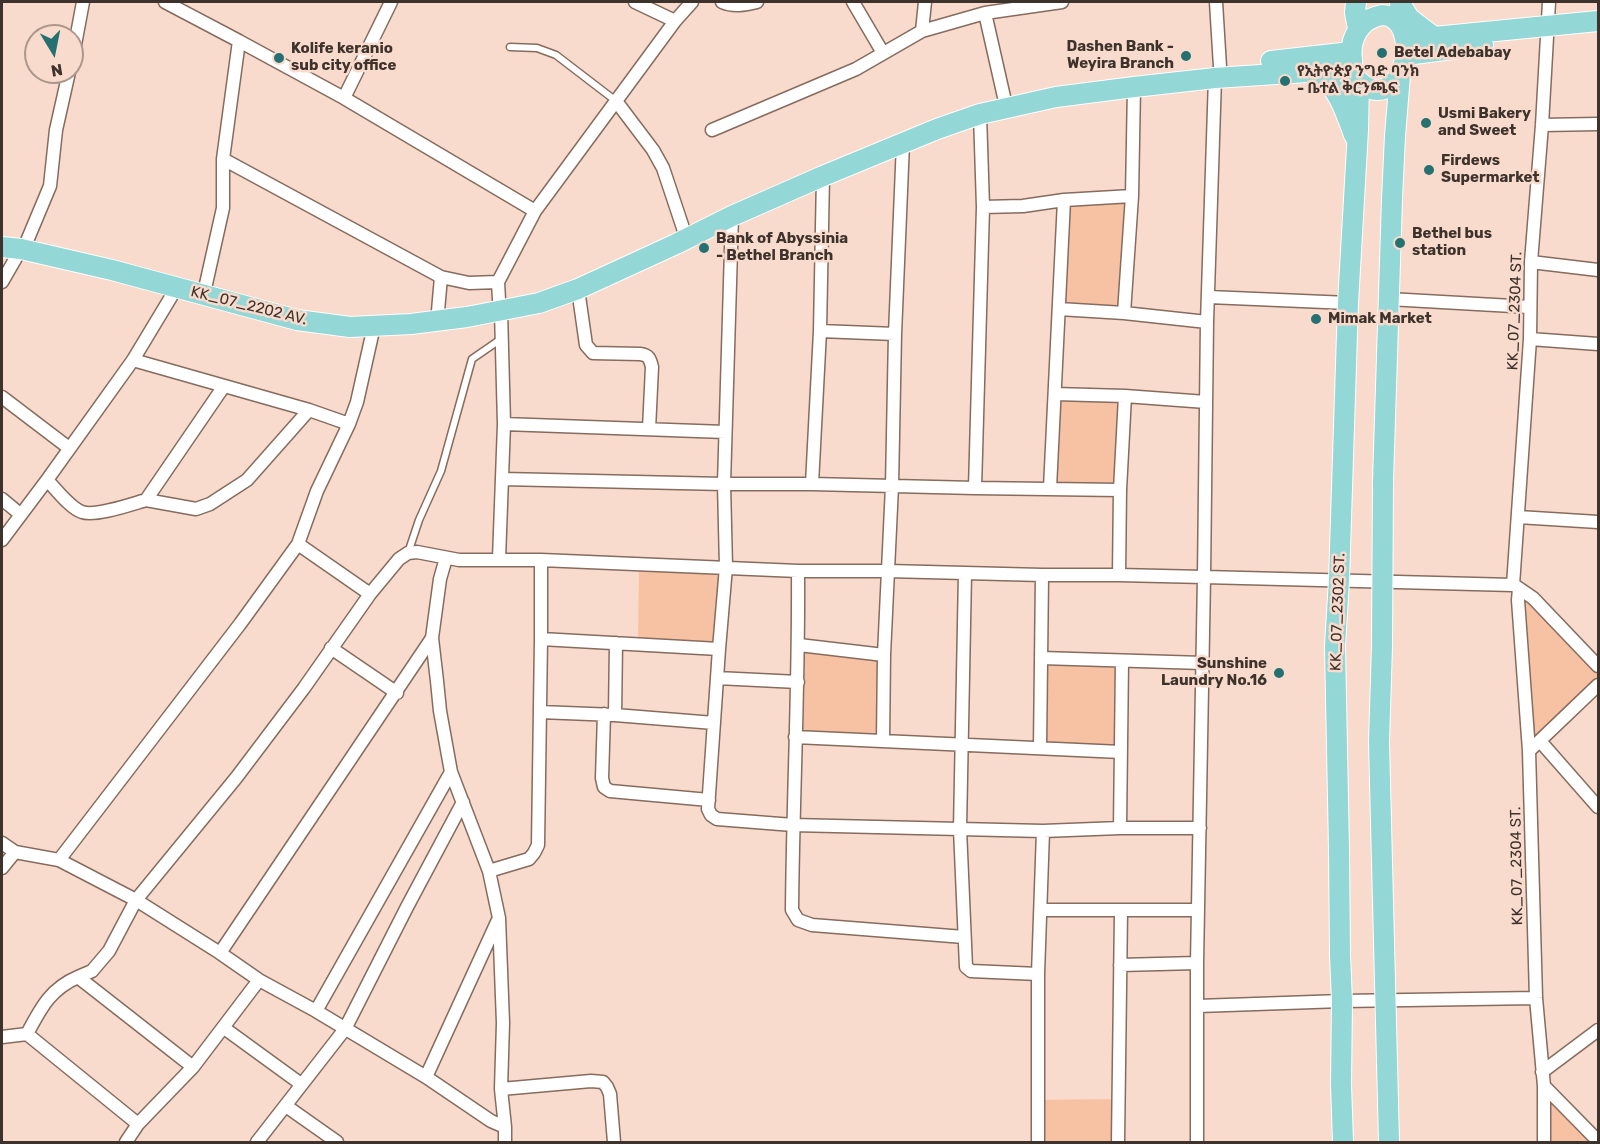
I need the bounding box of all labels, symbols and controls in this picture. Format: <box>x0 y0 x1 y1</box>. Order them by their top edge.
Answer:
north arrow <box>24 24 84 84</box>
place label: Dashen Bank - Weyira Branch <box>1066 38 1174 73</box>
place label: Kolife keranio sub city office <box>291 40 396 75</box>
place label: Betel Adebabay <box>1394 44 1511 62</box>
marker: Betel Adebabay <box>1375 46 1389 60</box>
marker: Dashen Bank - Weyira Branch <box>1179 49 1193 63</box>
marker: Kolife keranio sub city office <box>272 51 286 65</box>
text: N <box>50 60 64 81</box>
place label: የኢትዮጵያ ንግድ ባንክ - ቤተል ቅርንጫፍ <box>1297 63 1420 98</box>
marker: የኢትዮጵያ ንግድ ባንክ - ቤተል ቅርንጫፍ <box>1278 74 1292 88</box>
place label: Usmi Bakery and Sweet <box>1438 105 1531 140</box>
marker: Usmi Bakery and Sweet <box>1419 116 1433 130</box>
place label: Firdews Supermarket <box>1441 152 1539 187</box>
marker: Firdews Supermarket <box>1422 163 1436 177</box>
place label: Bethel bus station <box>1412 225 1492 260</box>
place label: Bank of Abyssinia - Bethel Branch <box>716 230 848 265</box>
marker: Bethel bus station <box>1393 236 1407 250</box>
marker: Bank of Abyssinia - Bethel Branch <box>697 241 711 255</box>
street label: KK_07_2304 ST. <box>1504 251 1526 371</box>
street label: KK_07_2202 AV. <box>189 283 309 329</box>
place label: Mimak Market <box>1328 310 1432 328</box>
marker: Mimak Market <box>1309 312 1323 326</box>
street label: KK_07_2302 ST. <box>1327 553 1349 671</box>
place label: Sunshine Laundry No.16 <box>1161 655 1267 690</box>
marker: Sunshine Laundry No.16 <box>1272 666 1286 680</box>
street label: KK_07_2304 ST. <box>1507 806 1527 926</box>

